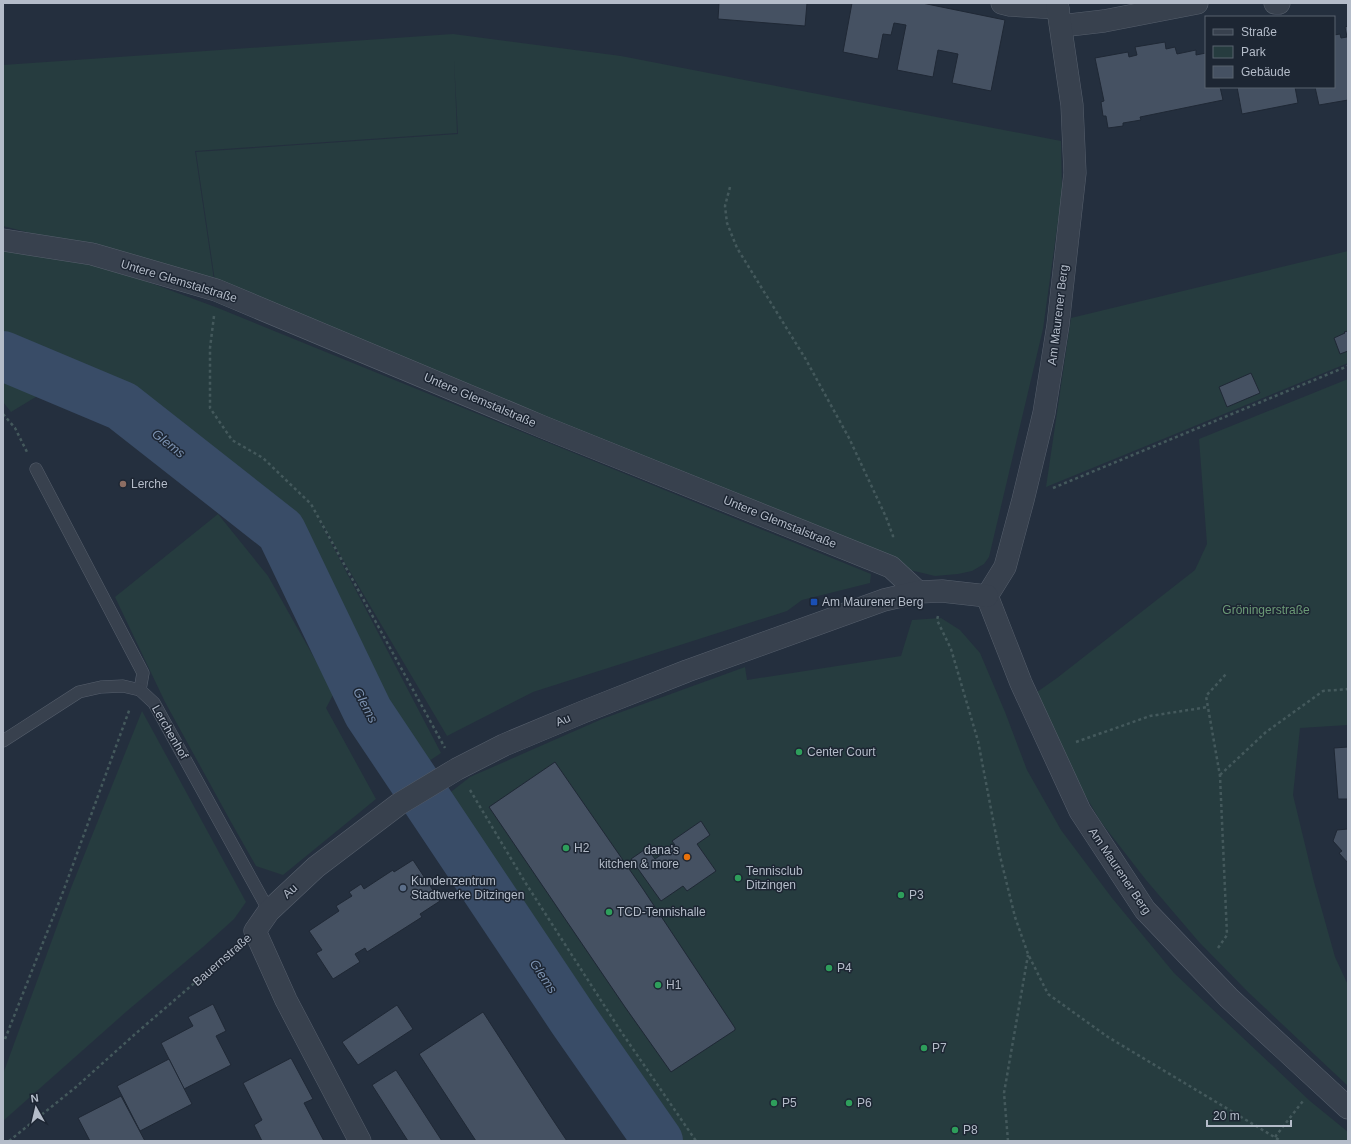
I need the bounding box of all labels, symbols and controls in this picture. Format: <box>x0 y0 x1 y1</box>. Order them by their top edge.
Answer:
legend <box>1205 16 1335 88</box>
text: Straße <box>1241 25 1277 39</box>
text: Park <box>1241 45 1267 59</box>
text: Gebäude <box>1241 65 1291 79</box>
street label: Untere Glemstalstraße <box>119 257 239 305</box>
street label: Am Maurener Berg <box>1045 264 1071 366</box>
street label: Untere Glemstalstraße <box>422 370 539 430</box>
water label: Glems <box>149 426 189 461</box>
place label: Lerche <box>131 477 168 491</box>
marker: Lerche <box>118 479 128 489</box>
street label: Untere Glemstalstraße <box>721 493 839 551</box>
place label: Am Maurener Berg <box>822 595 923 609</box>
marker: Am Maurener Berg <box>809 597 819 607</box>
park label: Gröningerstraße <box>1222 603 1310 617</box>
water label: Glems <box>350 685 381 726</box>
street label: Lerchenhof <box>149 702 191 762</box>
street label: Au <box>554 711 572 729</box>
place label: Center Court <box>807 745 876 759</box>
marker: Center Court <box>794 747 804 757</box>
street label: Am Maurener Berg <box>1086 825 1154 917</box>
place label: H2 <box>574 841 590 855</box>
marker: H2 <box>561 843 571 853</box>
place label: dana's kitchen & more <box>599 843 679 871</box>
marker: dana's kitchen & more <box>682 852 692 862</box>
place label: Tennisclub Ditzingen <box>746 864 803 892</box>
marker: Tennisclub Ditzingen <box>733 873 743 883</box>
place label: Kundenzentrum Stadtwerke Ditzingen <box>411 874 524 902</box>
street label: Au <box>280 881 300 901</box>
marker: Kundenzentrum Stadtwerke Ditzingen <box>398 883 408 893</box>
place label: P3 <box>909 888 924 902</box>
marker: P3 <box>896 890 906 900</box>
place label: TCD-Tennishalle <box>617 905 706 919</box>
marker: TCD-Tennishalle <box>604 907 614 917</box>
street label: Bauernstraße <box>190 931 254 989</box>
water label: Glems <box>527 957 561 996</box>
place label: P4 <box>837 961 852 975</box>
marker: P4 <box>824 963 834 973</box>
place label: H1 <box>666 978 682 992</box>
marker: H1 <box>653 980 663 990</box>
place label: P7 <box>932 1041 947 1055</box>
marker: P7 <box>919 1043 929 1053</box>
north arrow <box>16 1088 56 1128</box>
text: N <box>30 1092 39 1105</box>
place label: P5 <box>782 1096 797 1110</box>
place label: P6 <box>857 1096 872 1110</box>
marker: P5 <box>769 1098 779 1108</box>
marker: P6 <box>844 1098 854 1108</box>
scale bar <box>1207 1102 1291 1128</box>
text: 20 m <box>1213 1109 1240 1123</box>
place label: P8 <box>963 1123 978 1137</box>
marker: P8 <box>950 1125 960 1135</box>

